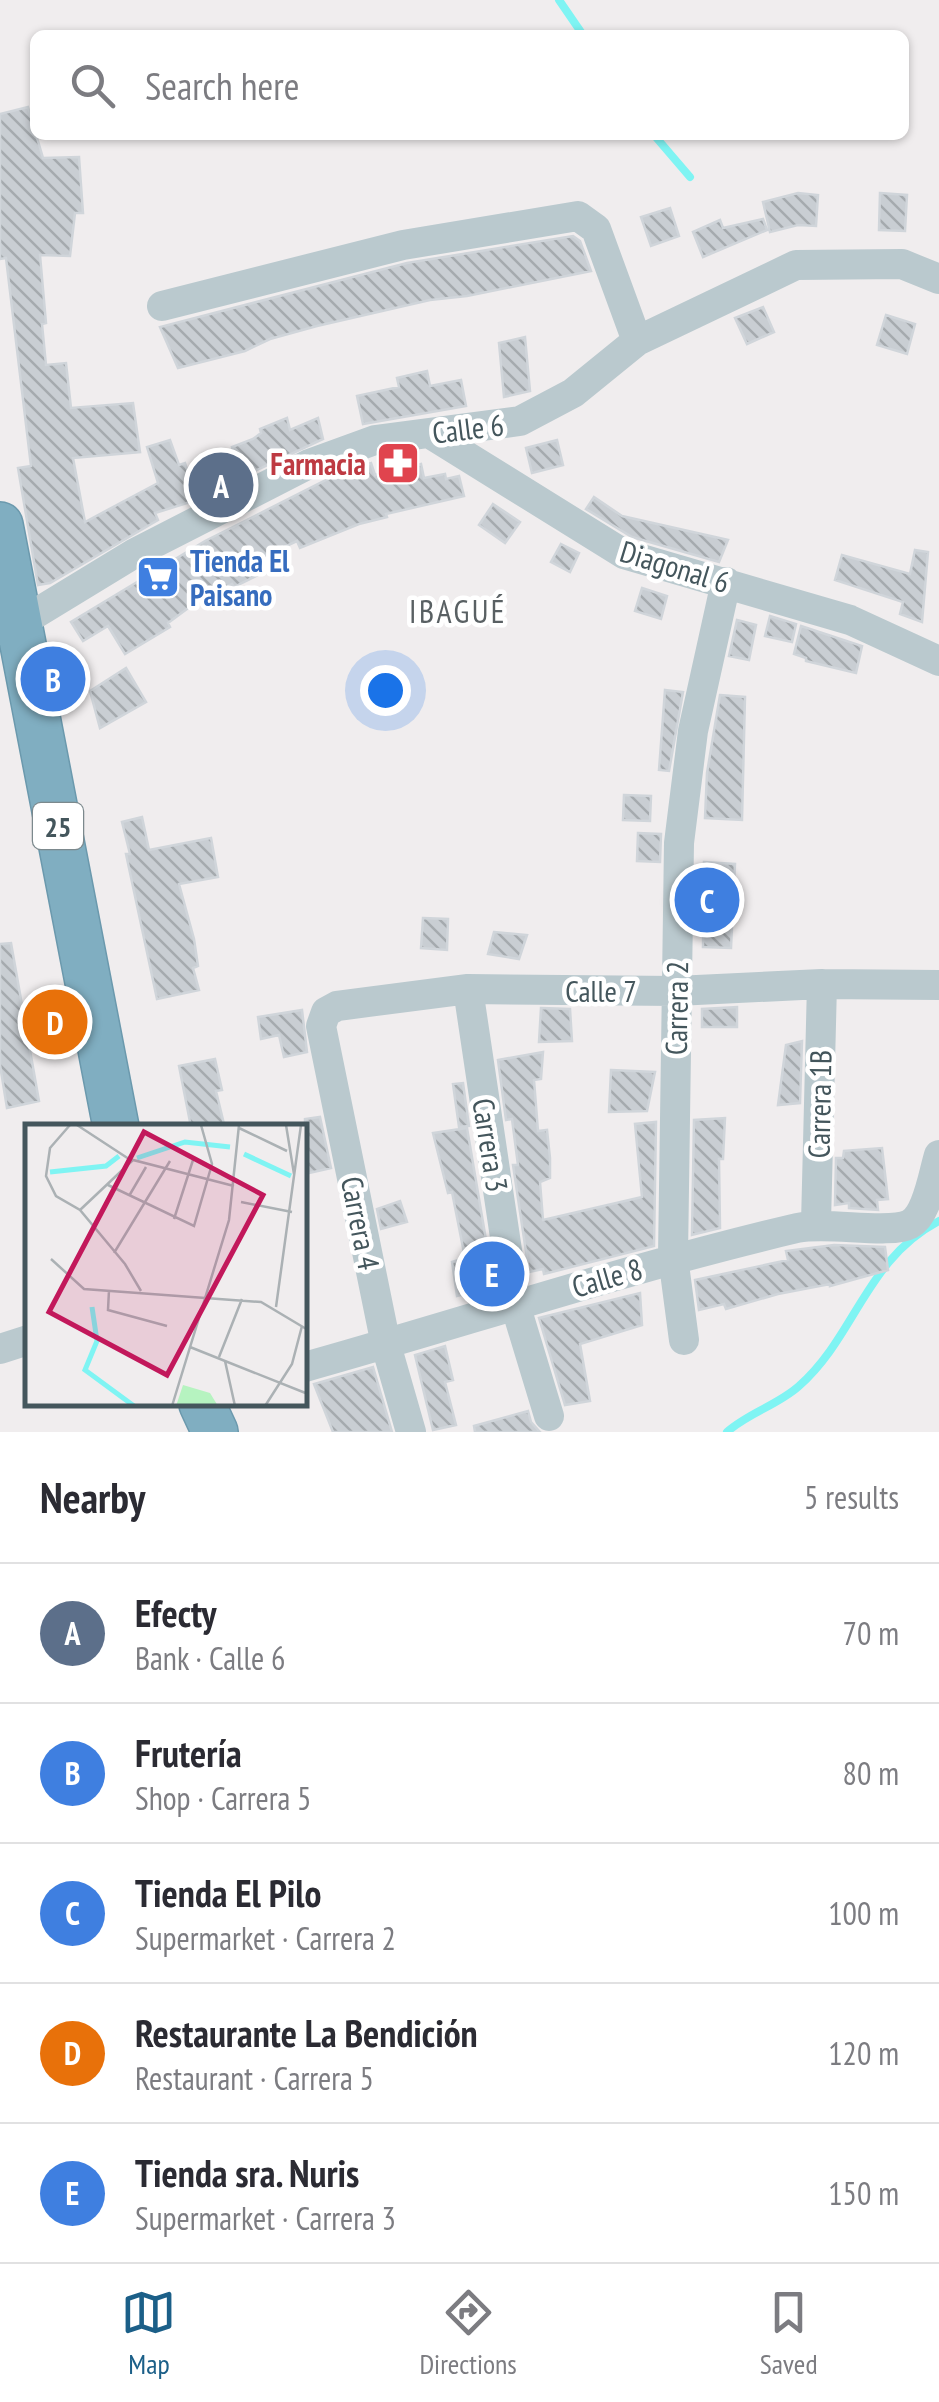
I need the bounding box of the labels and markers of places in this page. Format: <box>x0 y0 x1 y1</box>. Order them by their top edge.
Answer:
pharmacy icon: Farmacia <box>375 440 421 486</box>
place label: Farmacia <box>270 444 366 483</box>
pin: A <box>188 448 254 522</box>
place label: Tienda El Paisano <box>190 541 290 614</box>
supermarket icon: Tienda El Paisano <box>135 554 181 600</box>
pin: B <box>20 642 86 716</box>
pin: C <box>674 862 740 938</box>
pin: D <box>22 984 88 1060</box>
pin: E <box>460 1236 524 1312</box>

